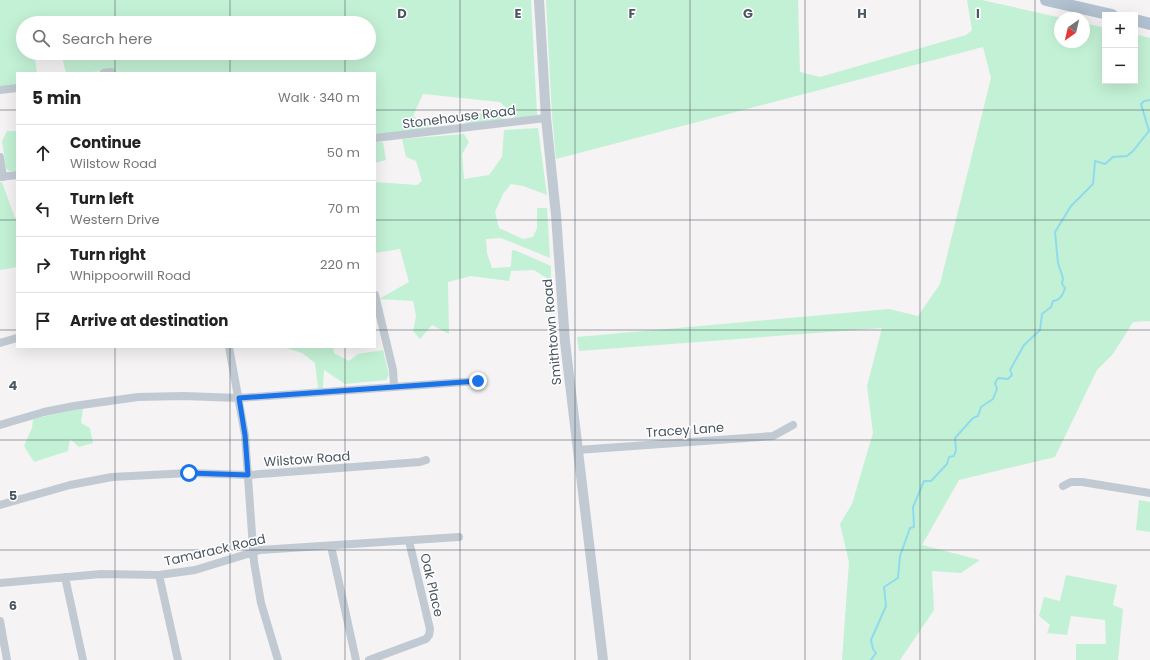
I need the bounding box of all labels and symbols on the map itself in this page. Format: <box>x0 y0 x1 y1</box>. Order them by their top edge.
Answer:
text: D <box>397 4 407 23</box>
text: E <box>514 4 522 23</box>
text: F <box>628 4 636 23</box>
text: G <box>743 4 753 23</box>
text: H <box>857 4 867 23</box>
text: I <box>976 4 980 23</box>
north arrow <box>1054 12 1090 48</box>
street label: Stonehouse Road <box>401 101 517 133</box>
street label: Smithtown Road <box>538 278 566 386</box>
route end <box>469 372 487 390</box>
text: 4 <box>9 376 18 395</box>
street label: Tracey Lane <box>645 418 725 442</box>
street label: Wilstow Road <box>263 446 351 472</box>
route start <box>180 464 198 482</box>
text: 5 <box>9 486 17 505</box>
street label: Tamarack Road <box>162 529 268 571</box>
street label: Oak Place <box>415 551 449 619</box>
text: 6 <box>9 596 17 615</box>

